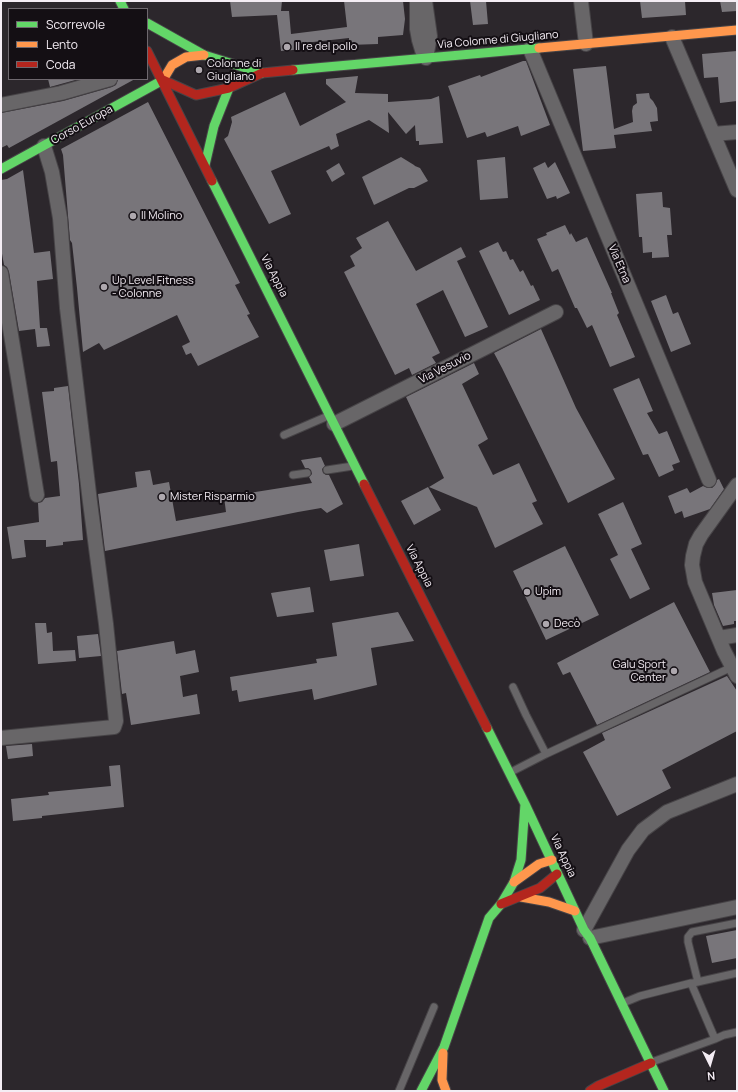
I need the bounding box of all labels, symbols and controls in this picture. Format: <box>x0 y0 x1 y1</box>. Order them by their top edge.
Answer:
legend <box>8 8 148 80</box>
text: Scorrevole <box>46 16 105 33</box>
street label: Via Colonne di Giugliano <box>437 28 559 52</box>
text: Lento <box>46 36 78 53</box>
place label: Il re del pollo <box>295 40 357 54</box>
marker: Il re del pollo <box>282 42 292 52</box>
text: Coda <box>46 56 75 73</box>
place label: Colonne di Giugliano <box>207 57 261 83</box>
marker: Colonne di Giugliano <box>194 65 204 75</box>
street label: Corso Europa <box>49 103 115 147</box>
place label: Il Molino <box>141 209 182 223</box>
marker: Il Molino <box>128 211 138 221</box>
street label: Via Etna <box>605 243 633 285</box>
street label: Via Appia <box>258 253 290 299</box>
place label: Up Level Fitness - Colonne <box>112 274 194 300</box>
marker: Up Level Fitness - Colonne <box>99 282 109 292</box>
street label: Via Vesuvio <box>417 349 473 387</box>
place label: Mister Risparmio <box>170 490 255 504</box>
marker: Mister Risparmio <box>157 492 167 502</box>
street label: Via Appia <box>403 543 435 589</box>
place label: Upim <box>535 585 561 599</box>
marker: Upim <box>522 587 532 597</box>
place label: Decò <box>554 617 580 631</box>
marker: Decò <box>541 619 551 629</box>
place label: Galu Sport Center <box>613 658 666 684</box>
marker: Galu Sport Center <box>669 666 679 676</box>
street label: Via Appia <box>547 832 579 880</box>
north arrow <box>690 1044 730 1084</box>
text: N <box>706 1069 716 1084</box>

